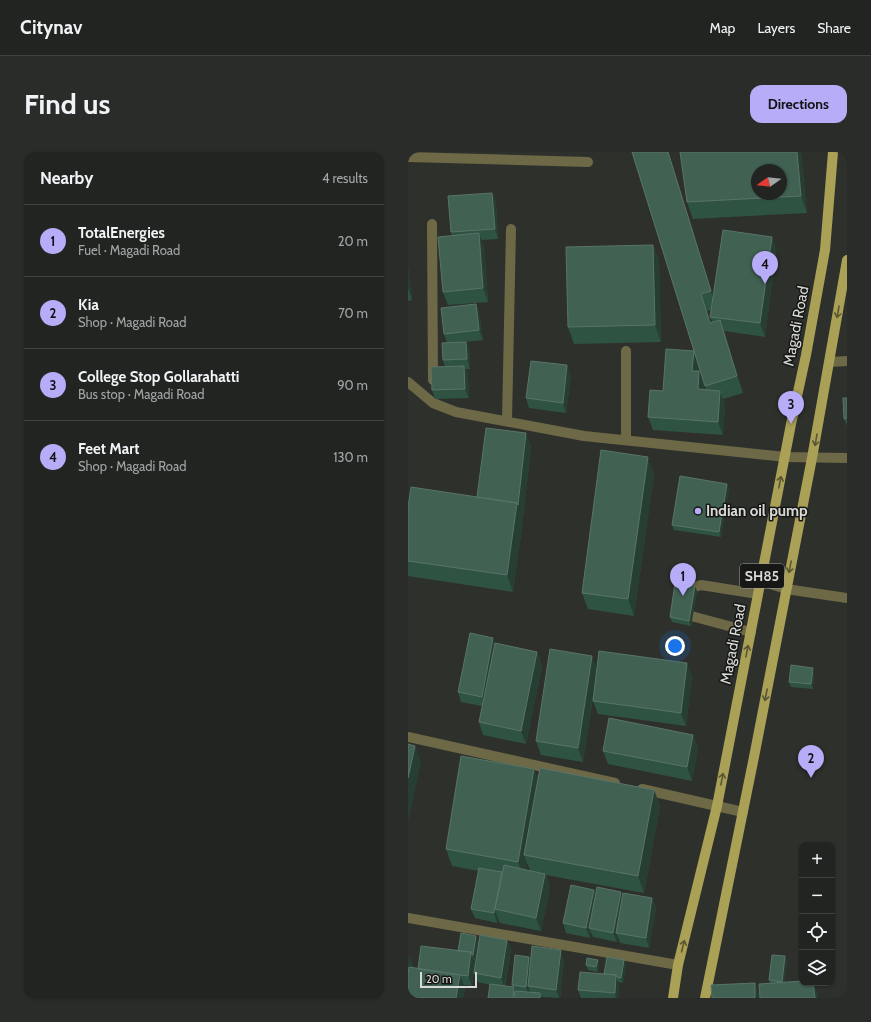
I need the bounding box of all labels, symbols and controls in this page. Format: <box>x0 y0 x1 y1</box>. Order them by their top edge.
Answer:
text: Citynav <box>20 16 82 39</box>
text: Map <box>710 19 735 37</box>
text: Layers <box>757 19 795 37</box>
text: Share <box>817 19 851 37</box>
button: Directions <box>750 85 847 123</box>
text: Find us <box>24 87 110 121</box>
north arrow <box>751 164 787 200</box>
text: Nearby <box>40 168 93 188</box>
text: 4 results <box>322 170 368 186</box>
text: TotalEnergies <box>78 224 165 242</box>
text: 1 <box>51 233 55 249</box>
text: 20 m <box>338 233 368 249</box>
text: Fuel · Magadi Road <box>78 242 180 258</box>
pin: 4 <box>752 251 778 284</box>
street label: Magadi Road <box>779 284 813 368</box>
text: Kia <box>78 296 99 314</box>
text: 2 <box>50 305 56 321</box>
text: 70 m <box>338 305 368 321</box>
one-way arrow <box>834 305 842 318</box>
text: Shop · Magadi Road <box>78 314 186 330</box>
text: College Stop Gollarahatti <box>78 368 239 386</box>
text: 3 <box>49 377 57 393</box>
text: 90 m <box>337 377 368 393</box>
text: Bus stop · Magadi Road <box>78 386 204 402</box>
pin: 3 <box>778 391 804 424</box>
one-way arrow <box>811 433 819 446</box>
text: Feet Mart <box>78 440 139 458</box>
text: 4 <box>49 449 57 465</box>
text: 130 m <box>333 449 368 465</box>
text: Shop · Magadi Road <box>78 458 186 474</box>
one-way arrow <box>776 476 784 489</box>
place label: Indian oil pump <box>706 502 808 520</box>
marker: Indian oil pump <box>693 506 703 516</box>
one-way arrow <box>786 560 794 573</box>
pin: 1 <box>670 563 696 596</box>
road number: SH85 <box>740 564 784 588</box>
street label: Magadi Road <box>716 602 750 686</box>
your location <box>665 636 685 656</box>
one-way arrow <box>744 645 752 658</box>
one-way arrow <box>762 688 770 701</box>
pin: 2 <box>798 745 824 778</box>
one-way arrow <box>719 772 727 785</box>
map controls <box>799 842 835 986</box>
button: + <box>799 842 835 878</box>
button: − <box>799 878 835 914</box>
button: locate <box>799 914 835 950</box>
one-way arrow <box>680 940 687 953</box>
button: layers <box>799 950 835 986</box>
scale bar <box>420 970 477 989</box>
text: 20 m <box>426 972 452 986</box>

